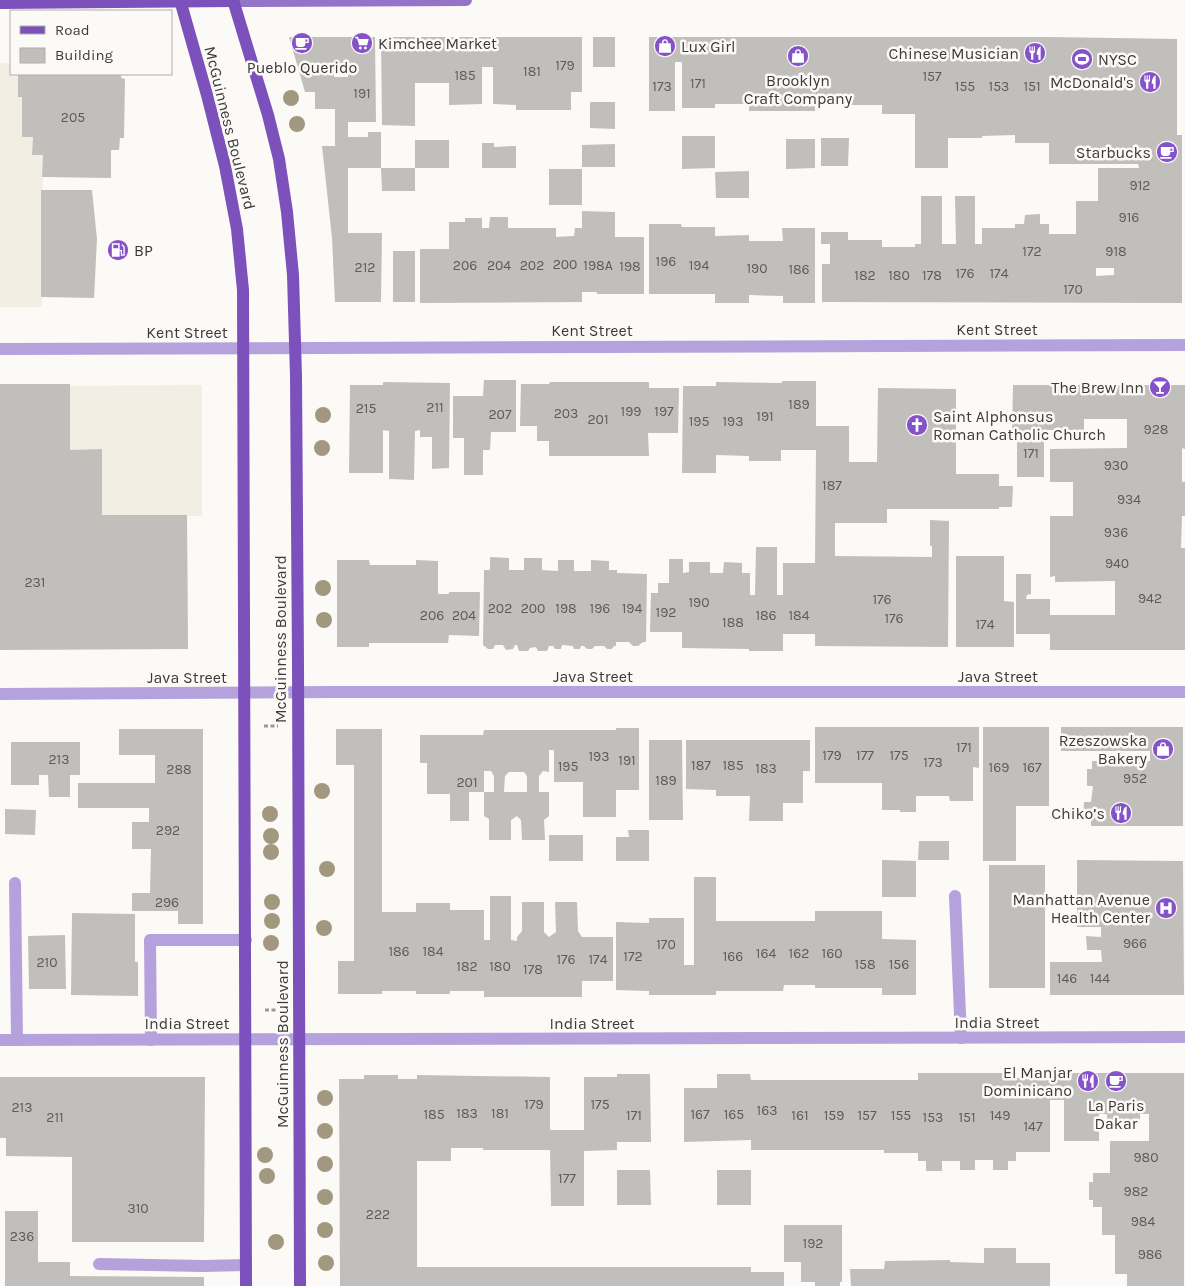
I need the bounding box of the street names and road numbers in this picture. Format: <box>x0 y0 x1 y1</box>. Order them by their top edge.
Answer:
street label: McGuinness Boulevard <box>200 44 260 212</box>
street label: Kent Street <box>956 320 1038 339</box>
street label: Kent Street <box>551 321 633 340</box>
street label: Kent Street <box>146 323 228 342</box>
street label: McGuinness Boulevard <box>271 555 290 723</box>
street label: Java Street <box>553 667 633 686</box>
street label: Java Street <box>958 667 1038 686</box>
street label: Java Street <box>147 668 227 687</box>
street label: McGuinness Boulevard <box>273 960 292 1128</box>
street label: India Street <box>955 1013 1039 1032</box>
street label: India Street <box>145 1014 229 1033</box>
street label: India Street <box>550 1014 634 1033</box>

